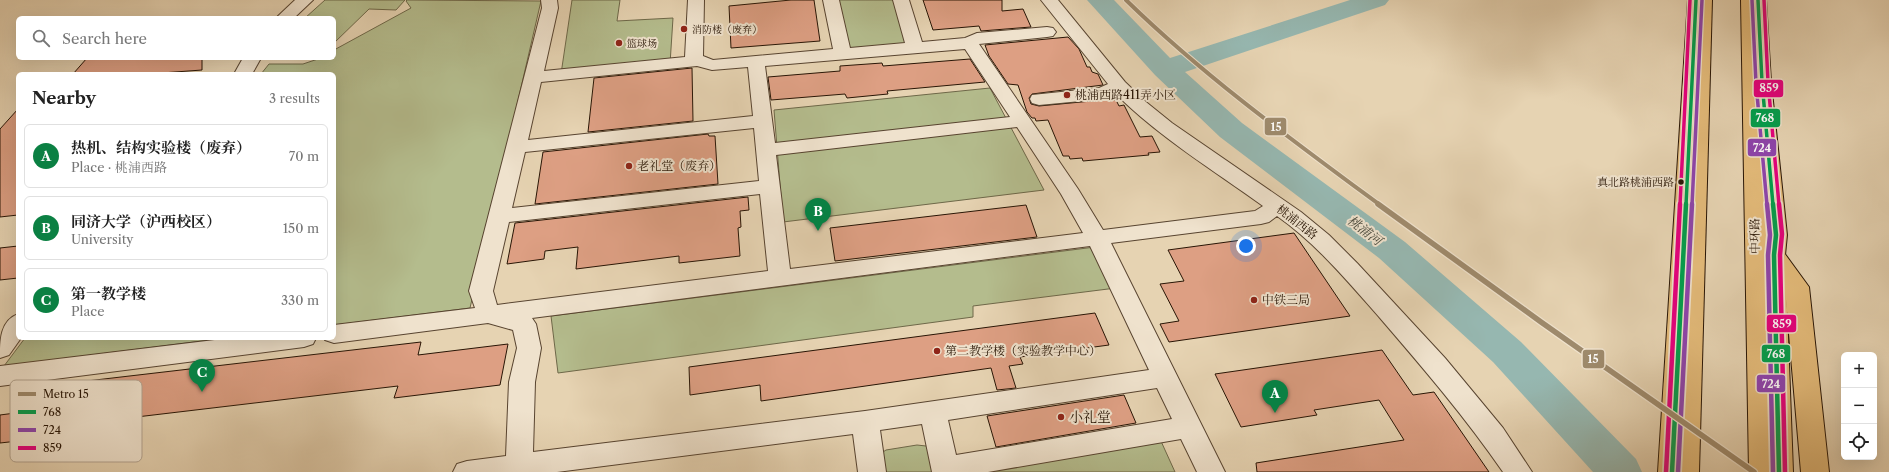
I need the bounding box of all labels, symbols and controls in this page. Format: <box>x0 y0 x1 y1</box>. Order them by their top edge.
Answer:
search box <box>16 16 336 60</box>
place label: 消防楼（废弃） <box>692 23 762 36</box>
marker: 消防楼（废弃） <box>679 24 689 34</box>
icon: search <box>30 27 52 49</box>
text: Search here <box>62 29 147 48</box>
place label: 篮球场 <box>627 37 657 50</box>
marker: 篮球场 <box>614 38 624 48</box>
line badge: 859 <box>1753 79 1784 98</box>
text: 859 <box>1759 81 1779 95</box>
place label: 桃浦西路411弄小区 <box>1075 87 1176 102</box>
text: Nearby <box>32 88 96 108</box>
text: 3 results <box>269 90 320 106</box>
marker: 桃浦西路411弄小区 <box>1062 90 1072 100</box>
line badge: 768 <box>1750 108 1781 128</box>
text: 768 <box>1756 111 1775 125</box>
line badge: 15 <box>1264 117 1287 136</box>
text: 15 <box>1270 120 1282 134</box>
text: 热机、结构实验楼（废弃） <box>71 138 251 157</box>
line badge: 724 <box>1747 138 1777 157</box>
text: 724 <box>1753 141 1772 155</box>
text: A <box>41 148 51 164</box>
text: 70 m <box>289 148 319 164</box>
place label: 老礼堂（废弃） <box>637 158 721 173</box>
text: Place · 桃浦西路 <box>71 159 167 175</box>
marker: 老礼堂（废弃） <box>624 161 634 171</box>
place label: 真北路桃浦西路 <box>1597 175 1674 189</box>
marker: 真北路桃浦西路 <box>1676 177 1686 187</box>
pin: B <box>805 198 831 231</box>
street label: 桃浦西路 <box>1274 201 1321 242</box>
text: 同济大学（沪西校区） <box>71 212 221 231</box>
water label: 桃浦河 <box>1345 212 1387 249</box>
street label: 中环路 <box>1747 218 1762 254</box>
text: B <box>41 220 51 236</box>
text: 150 m <box>283 220 319 236</box>
text: University <box>71 231 134 247</box>
your location <box>1236 236 1256 256</box>
text: 第一教学楼 <box>71 284 146 303</box>
text: C <box>41 292 51 308</box>
text: 330 m <box>281 292 319 308</box>
place label: 中铁三局 <box>1262 292 1310 307</box>
marker: 中铁三局 <box>1249 295 1259 305</box>
text: Place <box>71 303 104 319</box>
line badge: 859 <box>1766 314 1797 333</box>
text: 859 <box>1772 317 1792 331</box>
place label: 第二教学楼（实验教学中心） <box>945 343 1101 358</box>
line badge: 768 <box>1761 344 1791 363</box>
marker: 第二教学楼（实验教学中心） <box>932 346 942 356</box>
text: 768 <box>1767 347 1786 361</box>
line badge: 15 <box>1582 349 1605 369</box>
text: 15 <box>1587 352 1599 366</box>
map controls <box>1841 352 1877 460</box>
button: + <box>1841 352 1877 388</box>
pin: C <box>189 359 215 392</box>
line badge: 724 <box>1756 374 1786 393</box>
text: 724 <box>1762 377 1781 391</box>
legend <box>10 380 142 462</box>
pin: A <box>1262 380 1288 413</box>
text: Metro 15 <box>43 387 89 401</box>
button: − <box>1841 388 1877 424</box>
text: 768 <box>43 405 61 419</box>
place label: 小礼堂 <box>1069 408 1111 426</box>
marker: 小礼堂 <box>1056 412 1066 422</box>
text: 724 <box>43 423 61 437</box>
button: locate <box>1841 424 1877 460</box>
text: 859 <box>43 441 62 455</box>

